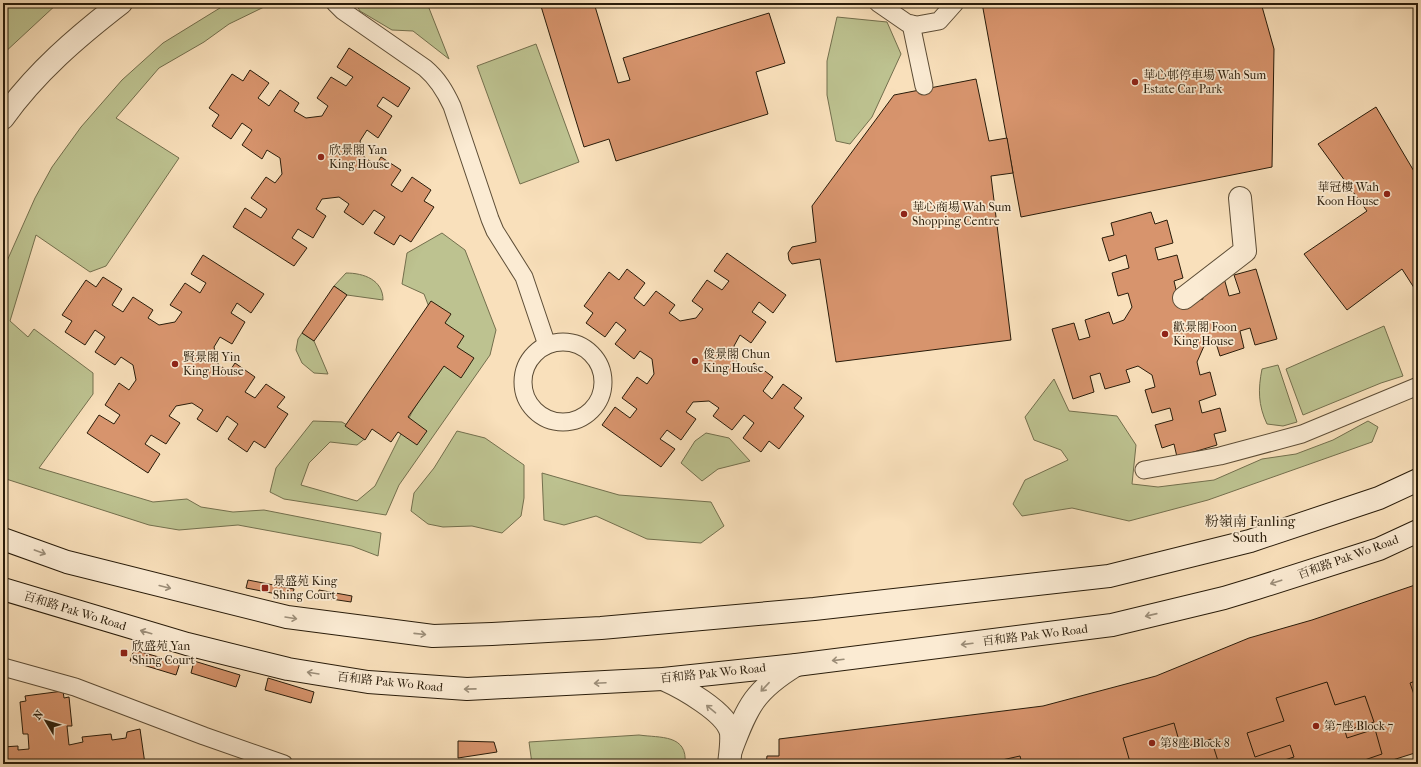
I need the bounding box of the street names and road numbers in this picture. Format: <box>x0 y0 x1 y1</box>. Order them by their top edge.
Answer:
street label: 百和路 Pak Wo Road <box>1296 532 1401 582</box>
street label: 百和路 Pak Wo Road <box>22 589 128 633</box>
street label: 百和路 Pak Wo Road <box>981 622 1089 648</box>
street label: 百和路 Pak Wo Road <box>659 660 767 686</box>
street label: 百和路 Pak Wo Road <box>336 669 444 695</box>

